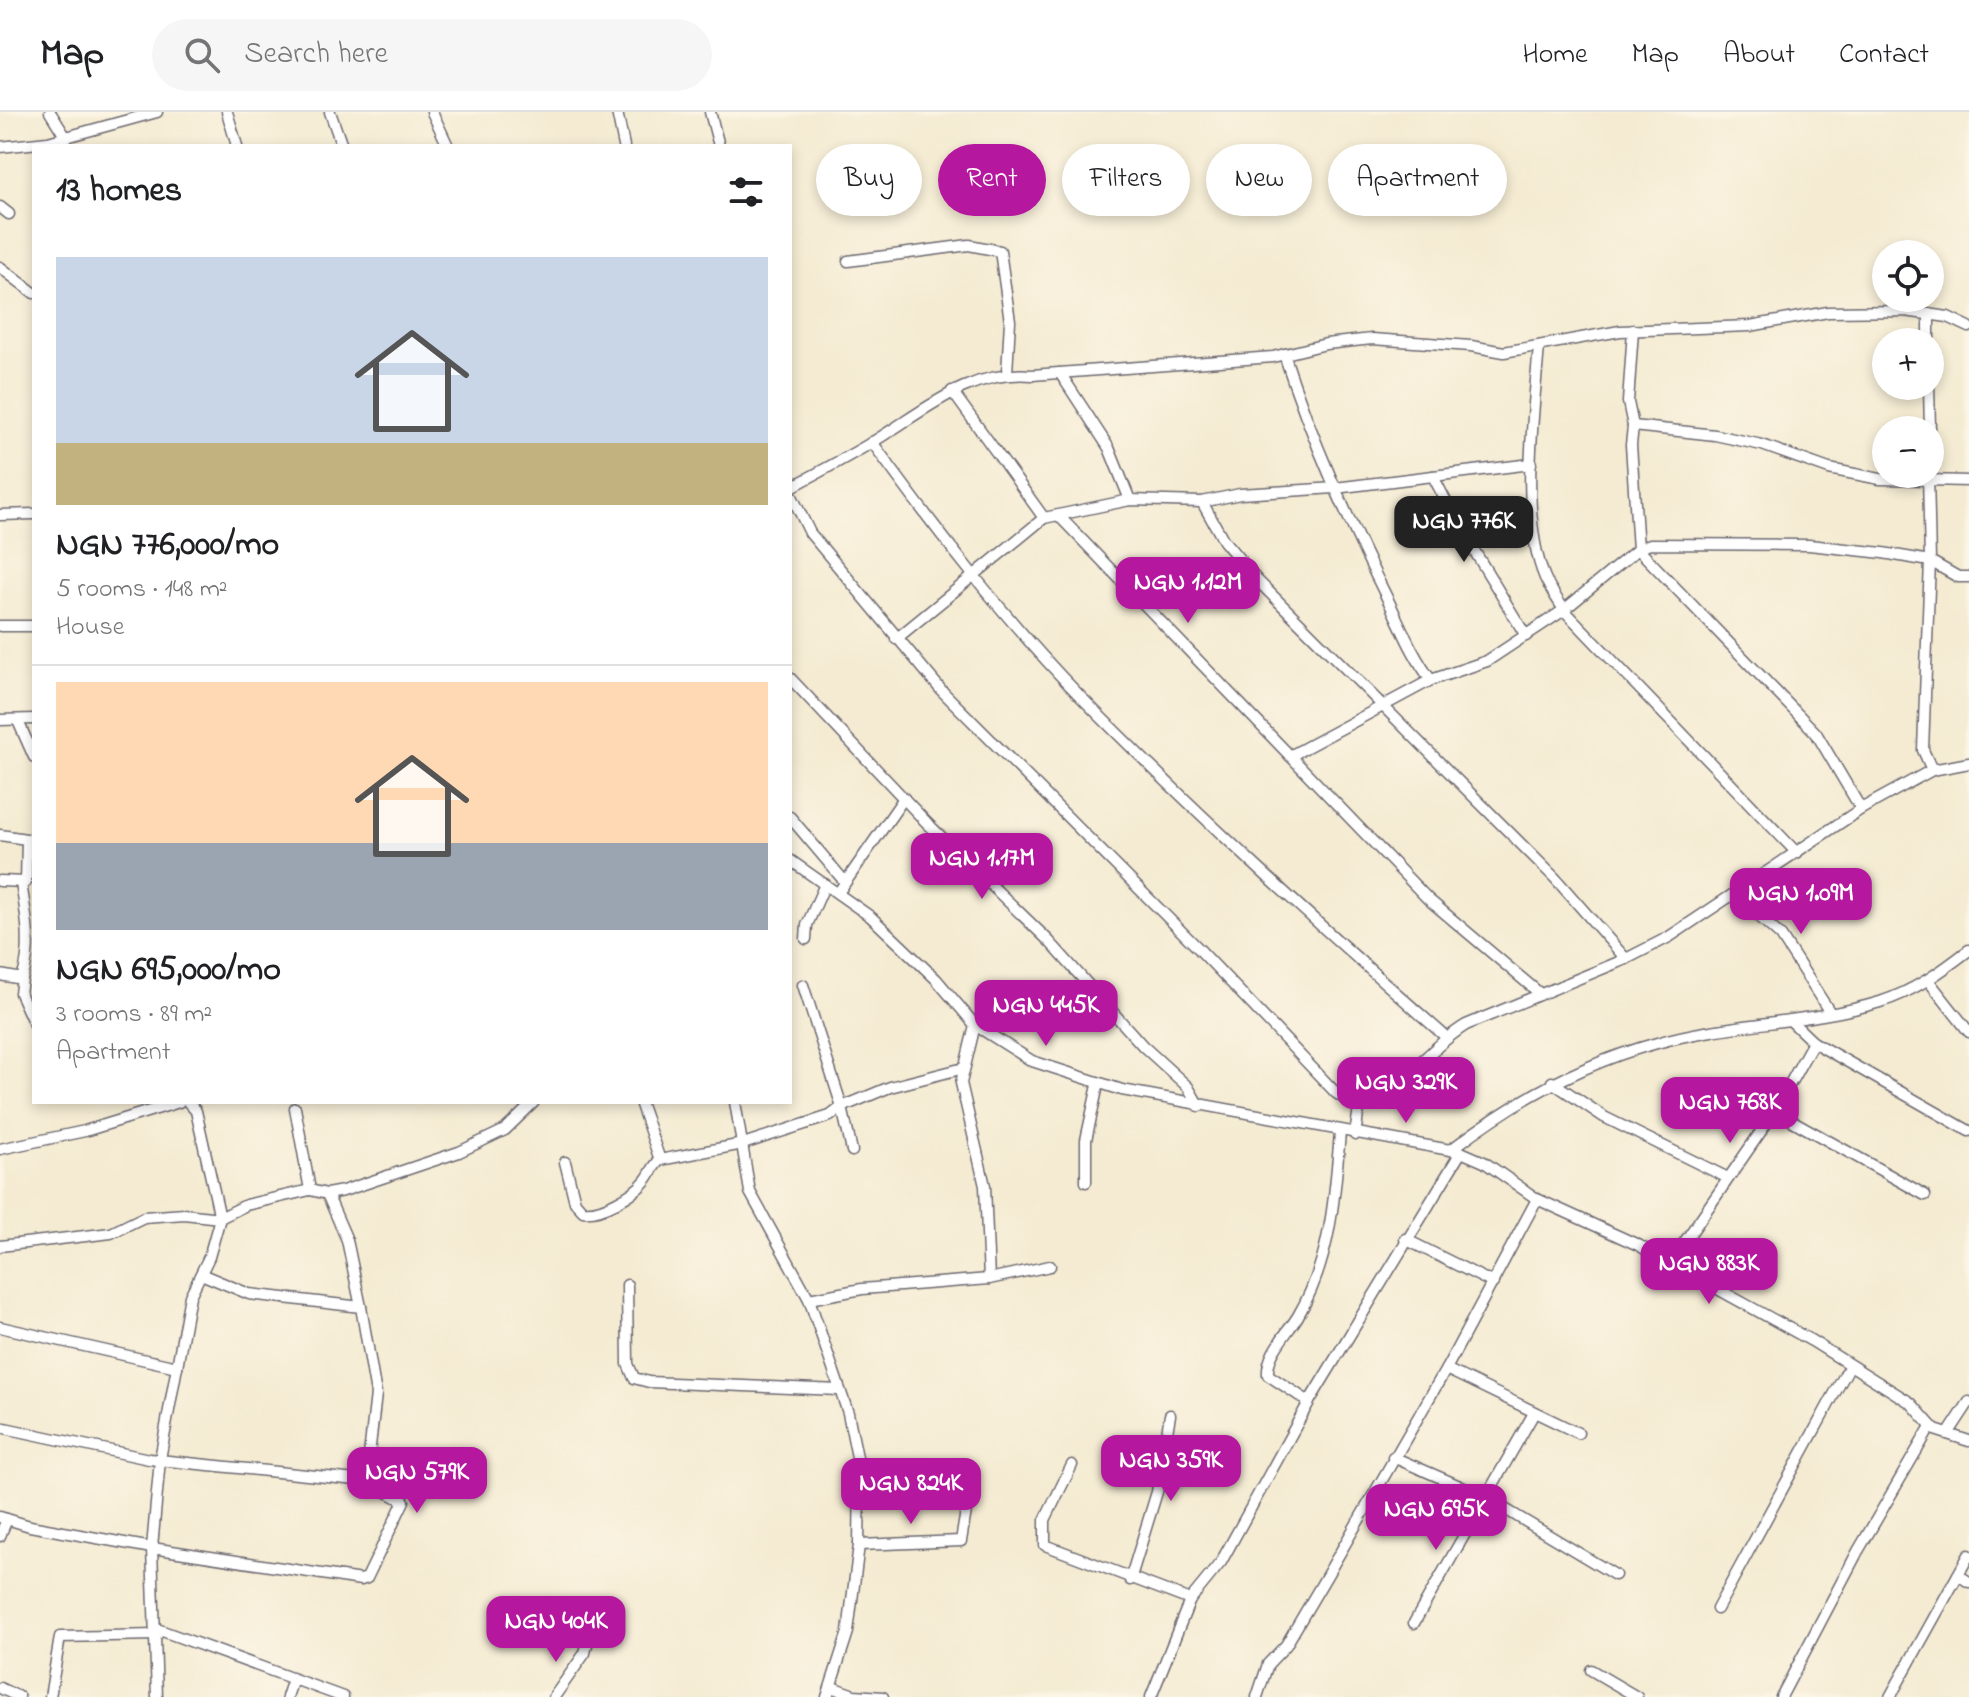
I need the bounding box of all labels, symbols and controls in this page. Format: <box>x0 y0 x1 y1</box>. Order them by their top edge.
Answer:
search box <box>152 19 712 91</box>
text: Map <box>40 27 104 83</box>
icon: search <box>180 33 224 77</box>
text: Search here <box>244 33 388 77</box>
text: Home <box>1522 35 1588 76</box>
text: Map <box>1632 35 1679 76</box>
text: About <box>1723 35 1795 76</box>
text: Contact <box>1839 35 1929 76</box>
chip: Buy <box>816 144 922 216</box>
chip: Rent <box>938 144 1046 216</box>
chip: Filters <box>1062 144 1190 216</box>
chip: New <box>1206 144 1312 216</box>
chip: Apartment <box>1328 144 1507 216</box>
text: 13 homes <box>56 167 182 217</box>
icon: filters <box>724 170 768 214</box>
map controls <box>1872 240 1944 488</box>
button: locate <box>1872 240 1944 312</box>
icon: home <box>340 309 484 453</box>
button: + <box>1872 328 1944 400</box>
button: − <box>1872 416 1944 488</box>
pin: NGN 776K <box>1381 496 1547 564</box>
text: NGN 776K <box>1412 503 1516 541</box>
text: NGN 776,000/mo <box>56 521 279 571</box>
pin: NGN 1.12M <box>1096 557 1280 625</box>
text: NGN 1.12M <box>1134 564 1242 602</box>
text: 5 rooms · 148 m² <box>56 571 228 609</box>
text: House <box>56 609 124 647</box>
icon: home <box>340 734 484 878</box>
pin: NGN 1.17M <box>890 833 1074 901</box>
text: NGN 1.17M <box>929 840 1035 878</box>
pin: NGN 1.09M <box>1709 868 1893 936</box>
text: NGN 1.09M <box>1748 875 1854 913</box>
text: NGN 695,000/mo <box>56 946 281 996</box>
pin: NGN 445K <box>963 980 1129 1048</box>
text: NGN 445K <box>993 987 1099 1025</box>
text: 3 rooms · 89 m² <box>56 996 212 1034</box>
text: Apartment <box>56 1034 170 1072</box>
pin: NGN 329K <box>1323 1057 1489 1125</box>
text: NGN 329K <box>1355 1064 1457 1102</box>
pin: NGN 768K <box>1647 1077 1813 1145</box>
text: NGN 768K <box>1679 1084 1781 1122</box>
pin: NGN 883K <box>1626 1238 1792 1306</box>
text: NGN 883K <box>1659 1245 1759 1283</box>
pin: NGN 359K <box>1088 1435 1254 1503</box>
text: NGN 359K <box>1119 1442 1223 1480</box>
pin: NGN 579K <box>334 1447 500 1515</box>
text: NGN 579K <box>365 1454 469 1492</box>
pin: NGN 824K <box>828 1458 994 1526</box>
text: NGN 824K <box>859 1465 963 1503</box>
pin: NGN 695K <box>1353 1484 1519 1552</box>
text: NGN 695K <box>1384 1491 1488 1529</box>
pin: NGN 404K <box>473 1596 639 1664</box>
text: NGN 404K <box>504 1603 608 1641</box>

